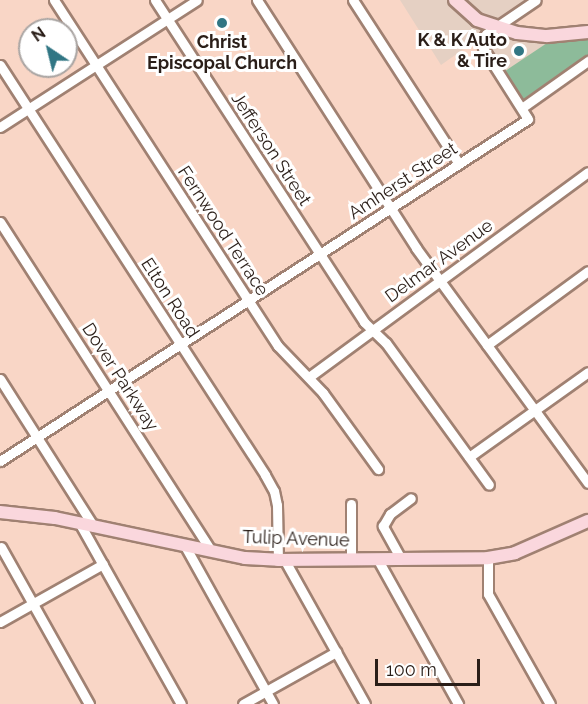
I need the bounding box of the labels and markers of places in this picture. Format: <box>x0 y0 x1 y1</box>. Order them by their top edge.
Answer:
marker: Christ Episcopal Church <box>215 16 229 30</box>
place label: K & K Auto & Tire <box>416 30 507 72</box>
place label: Christ Episcopal Church <box>147 32 297 74</box>
marker: K & K Auto & Tire <box>512 44 526 58</box>

